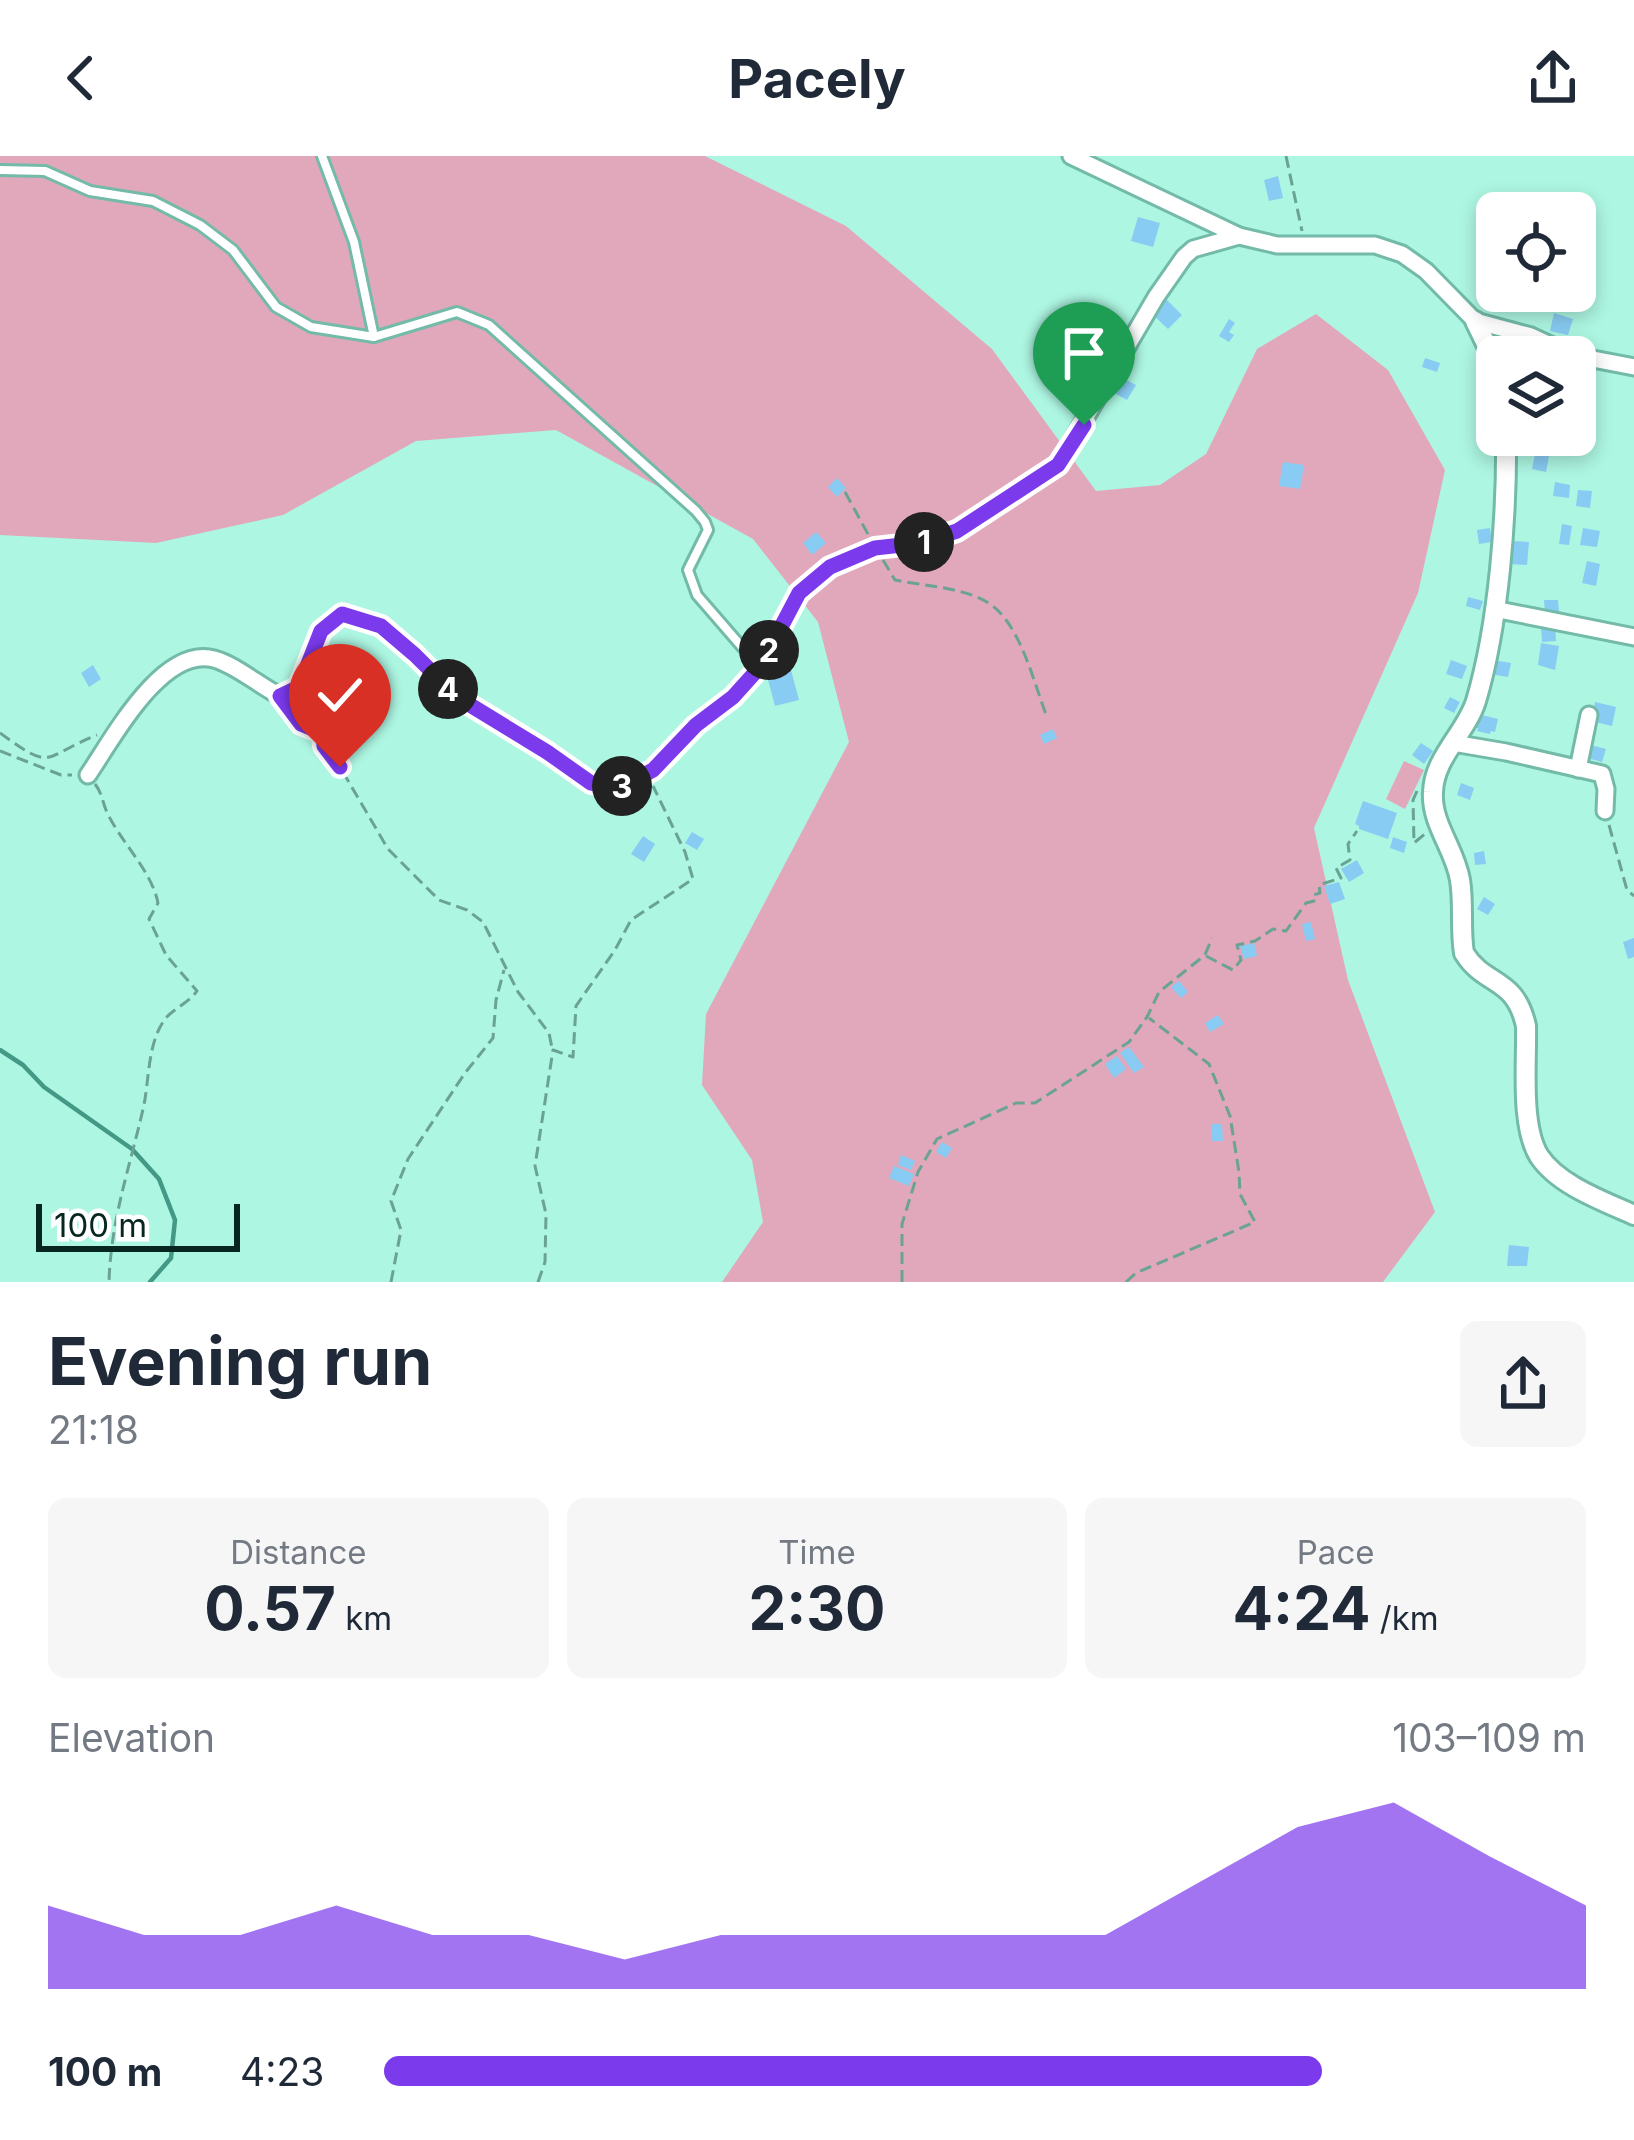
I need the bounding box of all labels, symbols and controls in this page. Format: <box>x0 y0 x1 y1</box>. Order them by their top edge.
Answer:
icon: back <box>48 45 114 111</box>
icon: share <box>1520 45 1586 111</box>
text: Pacely <box>728 46 906 111</box>
map controls <box>1476 192 1596 456</box>
button: locate <box>1476 192 1596 312</box>
pin <box>1033 302 1135 425</box>
icon: arrive <box>1051 320 1117 386</box>
button: layers <box>1476 336 1596 456</box>
pin: 1 <box>894 512 954 572</box>
text: 1 <box>917 522 931 562</box>
pin: 2 <box>739 620 799 680</box>
text: 2 <box>759 630 779 670</box>
pin <box>289 644 391 767</box>
pin: 4 <box>418 659 478 719</box>
icon: check <box>307 662 373 728</box>
text: 4 <box>437 669 459 709</box>
pin: 3 <box>592 756 652 816</box>
text: 3 <box>611 766 633 806</box>
scale bar <box>36 1198 240 1251</box>
text: 100 m <box>54 1205 147 1245</box>
text: Evening run <box>48 1321 432 1401</box>
button: share <box>1460 1321 1586 1447</box>
text: 21:18 <box>48 1406 139 1453</box>
text: Distance <box>230 1532 366 1572</box>
text: Time <box>778 1532 856 1572</box>
text: Pace <box>1297 1532 1375 1572</box>
text: 0.57 <box>204 1572 336 1644</box>
text: 2:30 <box>748 1572 886 1644</box>
text: 4:24 <box>1233 1572 1371 1644</box>
text: km <box>336 1598 392 1638</box>
text: /km <box>1371 1598 1439 1638</box>
text: Elevation <box>48 1714 215 1761</box>
text: 103–109 m <box>1392 1714 1586 1761</box>
text: 100 m <box>48 2048 162 2095</box>
text: 4:23 <box>240 2048 324 2095</box>

